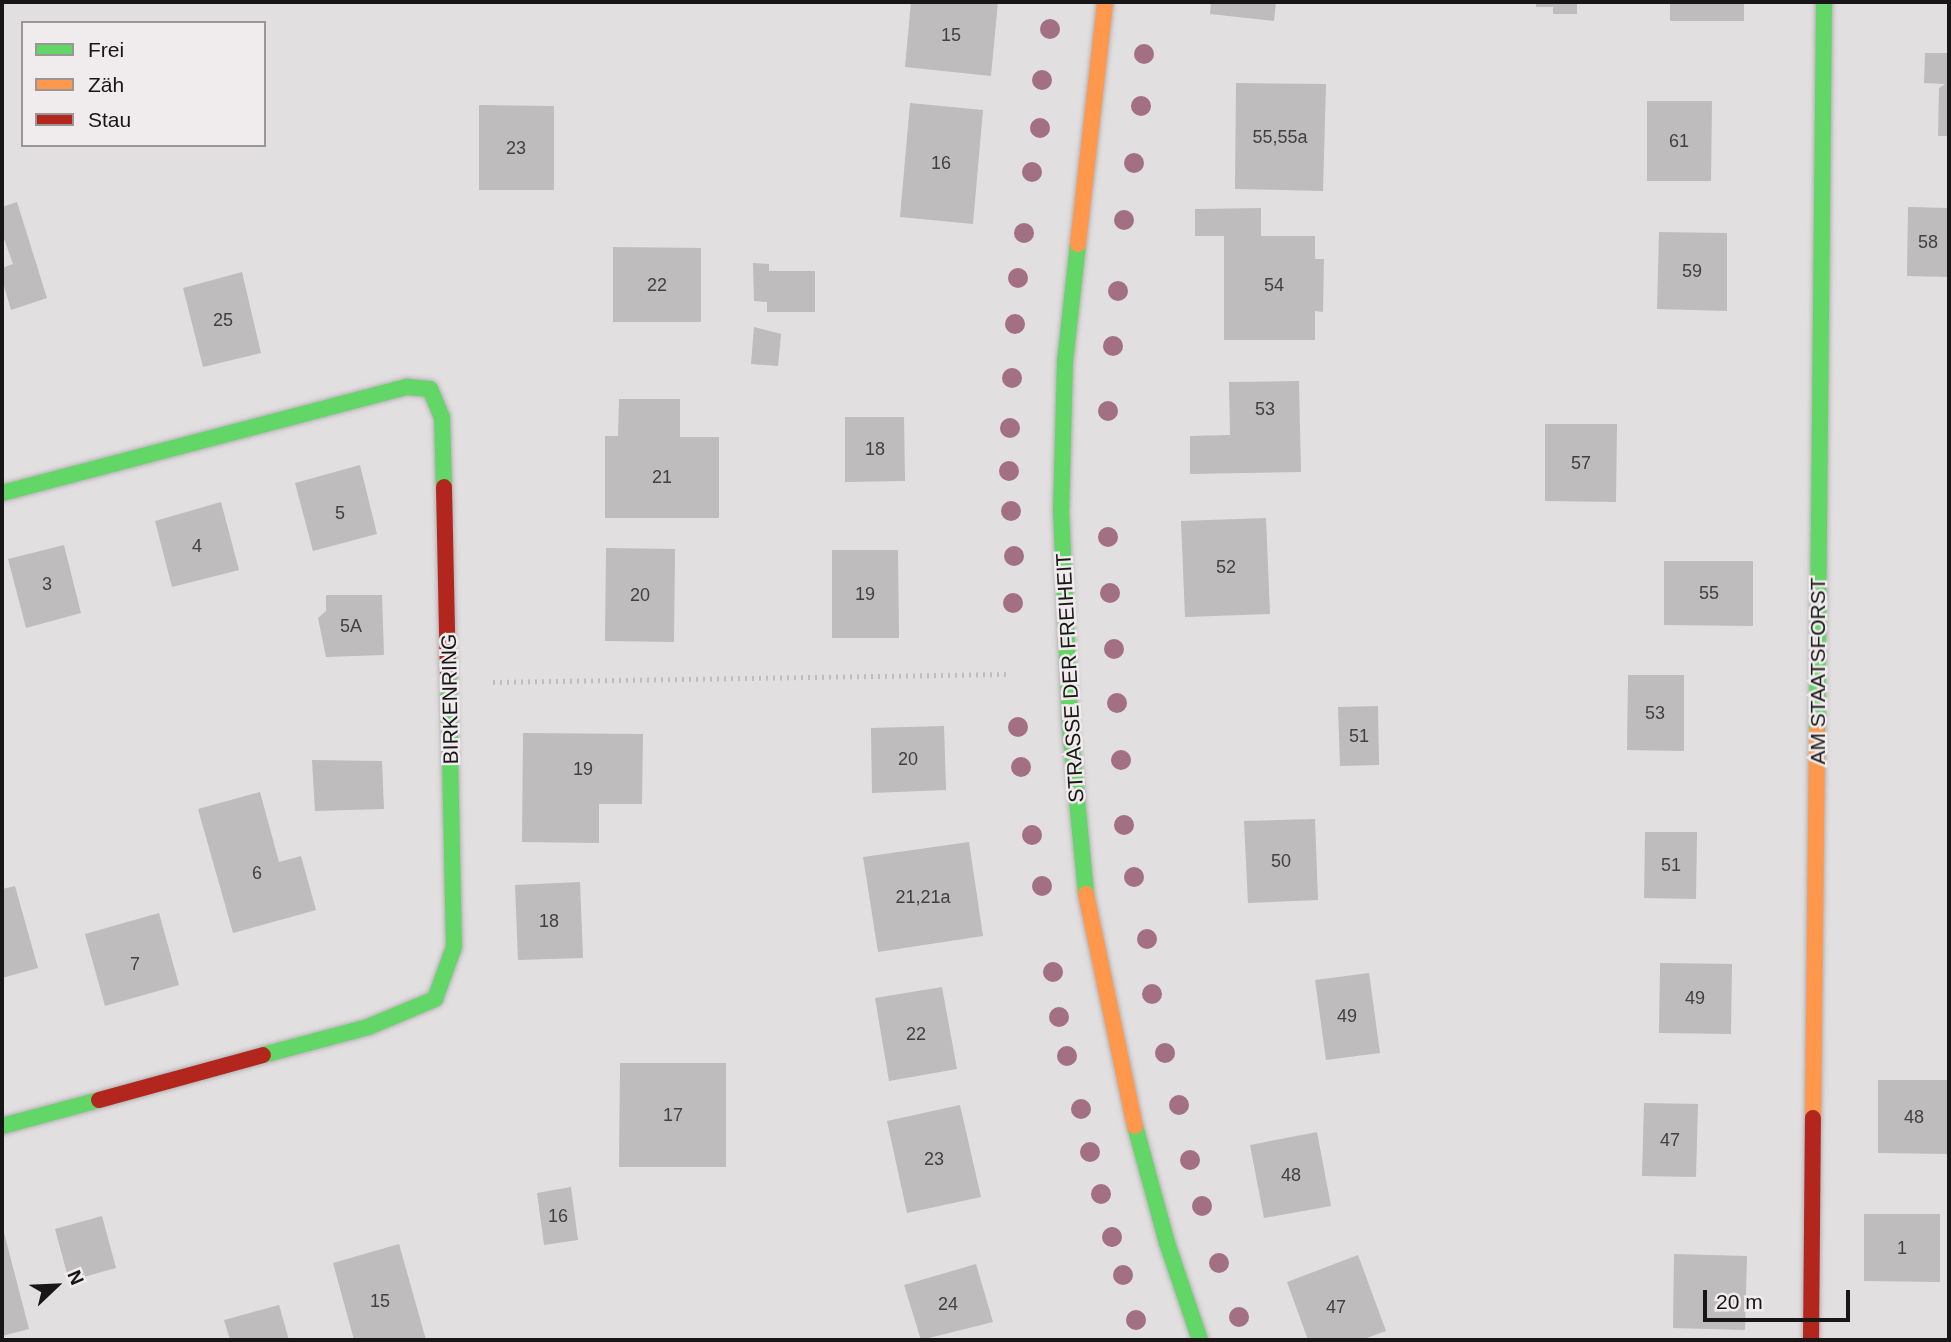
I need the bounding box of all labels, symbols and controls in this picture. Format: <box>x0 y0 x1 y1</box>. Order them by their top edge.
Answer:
legend <box>21 21 266 147</box>
house number: 15 <box>941 24 961 46</box>
text: Frei <box>88 38 124 61</box>
text: Zäh <box>88 73 124 96</box>
text: Stau <box>88 108 131 131</box>
house number: 55,55a <box>1252 126 1308 148</box>
house number: 61 <box>1669 130 1689 152</box>
house number: 23 <box>506 137 526 159</box>
house number: 16 <box>931 152 951 174</box>
house number: 58 <box>1918 231 1938 253</box>
house number: 59 <box>1682 260 1702 282</box>
house number: 22 <box>647 274 667 296</box>
house number: 54 <box>1264 274 1284 296</box>
house number: 25 <box>213 309 233 331</box>
house number: 53 <box>1255 398 1275 420</box>
house number: 18 <box>865 438 885 460</box>
house number: 57 <box>1571 452 1591 474</box>
house number: 21 <box>652 466 672 488</box>
house number: 5 <box>335 502 345 524</box>
house number: 4 <box>192 535 202 557</box>
street label: STRASSE DER FREIHEIT <box>1051 553 1089 803</box>
house number: 52 <box>1216 556 1236 578</box>
house number: 3 <box>42 573 52 595</box>
street label: AM STAATSFORST <box>1805 577 1831 765</box>
house number: 55 <box>1699 582 1719 604</box>
house number: 19 <box>855 583 875 605</box>
house number: 20 <box>630 584 650 606</box>
house number: 5A <box>340 615 362 637</box>
street label: BIRKENRING <box>436 633 464 765</box>
house number: 53 <box>1645 702 1665 724</box>
house number: 51 <box>1349 725 1369 747</box>
house number: 20 <box>898 748 918 770</box>
house number: 19 <box>573 758 593 780</box>
house number: 50 <box>1271 850 1291 872</box>
house number: 51 <box>1661 854 1681 876</box>
house number: 6 <box>252 862 262 884</box>
house number: 21,21a <box>895 886 951 908</box>
house number: 18 <box>539 910 559 932</box>
house number: 7 <box>130 953 140 975</box>
house number: 49 <box>1685 987 1705 1009</box>
house number: 49 <box>1337 1005 1357 1027</box>
house number: 22 <box>906 1023 926 1045</box>
house number: 17 <box>663 1104 683 1126</box>
house number: 48 <box>1904 1106 1924 1128</box>
house number: 47 <box>1660 1129 1680 1151</box>
house number: 23 <box>924 1148 944 1170</box>
house number: 48 <box>1281 1164 1301 1186</box>
house number: 16 <box>548 1205 568 1227</box>
house number: 1 <box>1897 1237 1907 1259</box>
north arrow <box>21 1251 91 1321</box>
text: N <box>63 1267 88 1288</box>
scale bar <box>1706 1276 1853 1320</box>
house number: 15 <box>370 1290 390 1312</box>
text: 20 m <box>1716 1290 1763 1313</box>
house number: 24 <box>938 1293 958 1315</box>
house number: 47 <box>1326 1296 1346 1318</box>

